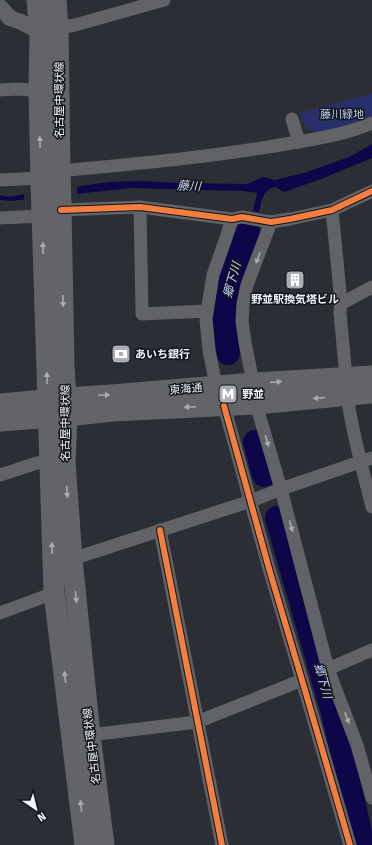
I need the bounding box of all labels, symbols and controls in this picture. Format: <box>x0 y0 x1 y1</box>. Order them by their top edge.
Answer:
street label: 名古屋中環状線 <box>53 62 66 139</box>
park label: 藤川緑地 <box>320 108 364 121</box>
one-way arrow <box>37 135 43 148</box>
water label: 藤川 <box>177 179 203 193</box>
one-way arrow <box>40 241 46 254</box>
one-way arrow <box>254 253 260 265</box>
water label: 郷下川 <box>220 259 244 299</box>
building icon: 野並駅換気塔ビル <box>284 269 306 291</box>
place label: 野並駅換気塔ビル <box>251 293 339 306</box>
one-way arrow <box>60 295 66 308</box>
bank icon: あいち銀行 <box>110 343 132 365</box>
place label: あいち銀行 <box>135 348 190 361</box>
one-way arrow <box>43 372 50 384</box>
one-way arrow <box>270 378 282 385</box>
street label: 東海通 <box>169 381 203 397</box>
metro station icon: 野並 <box>217 383 239 405</box>
street label: 名古屋中環状線 <box>59 385 72 462</box>
place label: 野並 <box>242 388 264 401</box>
one-way arrow <box>98 392 110 399</box>
one-way arrow <box>313 394 325 401</box>
one-way arrow <box>184 404 196 411</box>
one-way arrow <box>264 436 270 448</box>
one-way arrow <box>64 486 70 498</box>
one-way arrow <box>288 520 294 533</box>
one-way arrow <box>49 542 56 554</box>
one-way arrow <box>73 591 79 603</box>
water label: 郷下川 <box>311 662 335 702</box>
one-way arrow <box>62 671 68 683</box>
street label: 名古屋中環状線 <box>81 707 103 785</box>
one-way arrow <box>344 713 350 725</box>
north arrow <box>16 789 56 829</box>
one-way arrow <box>77 800 84 812</box>
text: N <box>35 809 48 824</box>

